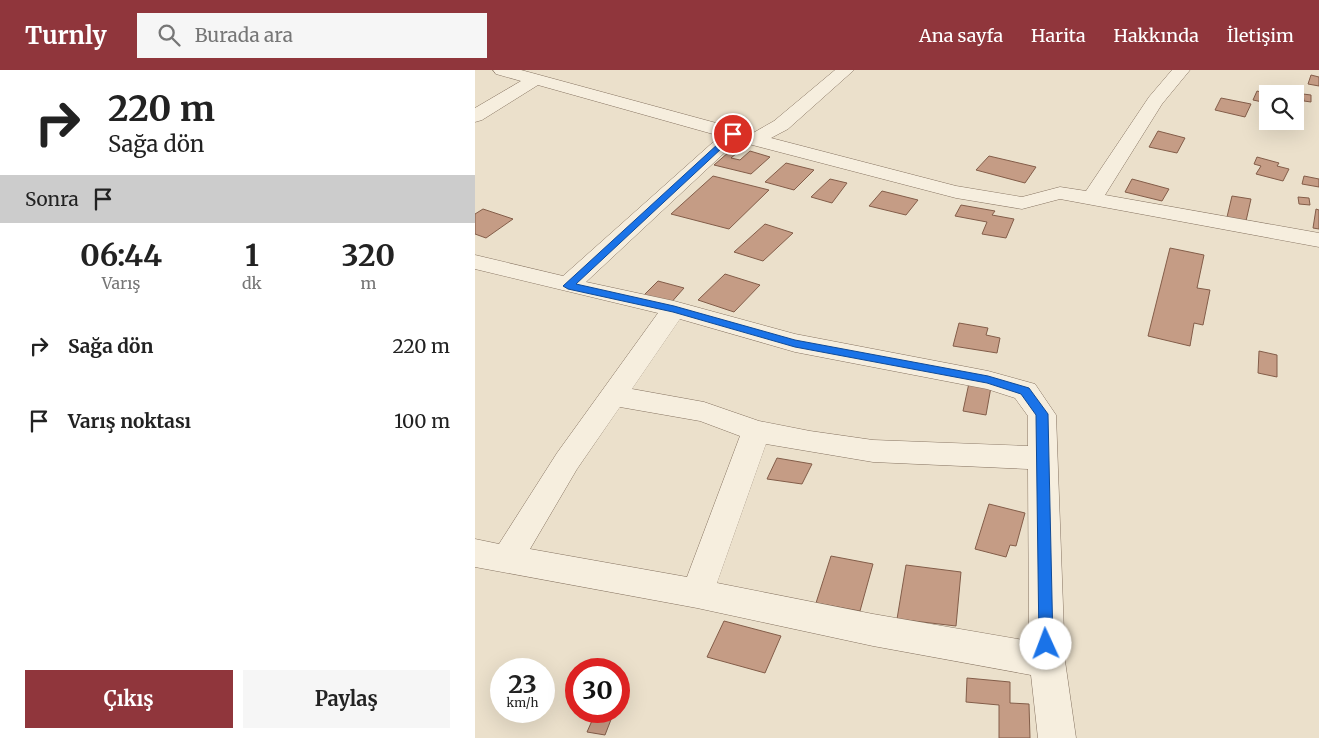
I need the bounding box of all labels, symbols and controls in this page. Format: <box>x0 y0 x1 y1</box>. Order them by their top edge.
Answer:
search box <box>137 13 487 58</box>
text: Turnly <box>25 20 107 51</box>
icon: search <box>155 21 183 49</box>
text: Burada ara <box>195 23 293 47</box>
text: Ana sayfa <box>919 24 1003 47</box>
text: Harita <box>1031 24 1086 47</box>
text: Hakkında <box>1114 24 1199 47</box>
text: İletişim <box>1227 24 1294 47</box>
map controls <box>1259 85 1304 130</box>
button: search <box>1259 85 1304 130</box>
text: 220 m <box>108 87 215 131</box>
icon: right <box>25 90 90 155</box>
pin <box>712 113 754 155</box>
icon: arrive <box>719 120 747 148</box>
text: Sağa dön <box>108 130 204 158</box>
icon: arrive <box>89 185 117 213</box>
text: Sonra <box>25 187 79 211</box>
text: 06:44 <box>80 236 162 274</box>
text: 1 <box>245 236 259 274</box>
text: 320 <box>342 236 395 274</box>
text: Varış <box>102 273 140 293</box>
text: dk <box>242 273 262 293</box>
text: m <box>360 273 376 293</box>
icon: right <box>25 332 53 360</box>
text: Sağa dön <box>68 334 153 358</box>
text: 220 m <box>393 334 450 358</box>
icon: arrive <box>25 407 53 435</box>
text: Varış noktası <box>68 409 191 433</box>
text: 100 m <box>394 409 450 433</box>
position arrow <box>1019 617 1071 669</box>
speed limit sign: 30 <box>565 658 630 723</box>
text: 23 <box>508 668 537 700</box>
button: Çıkış <box>25 670 233 728</box>
button: Paylaş <box>243 670 450 728</box>
text: km/h <box>507 695 538 710</box>

